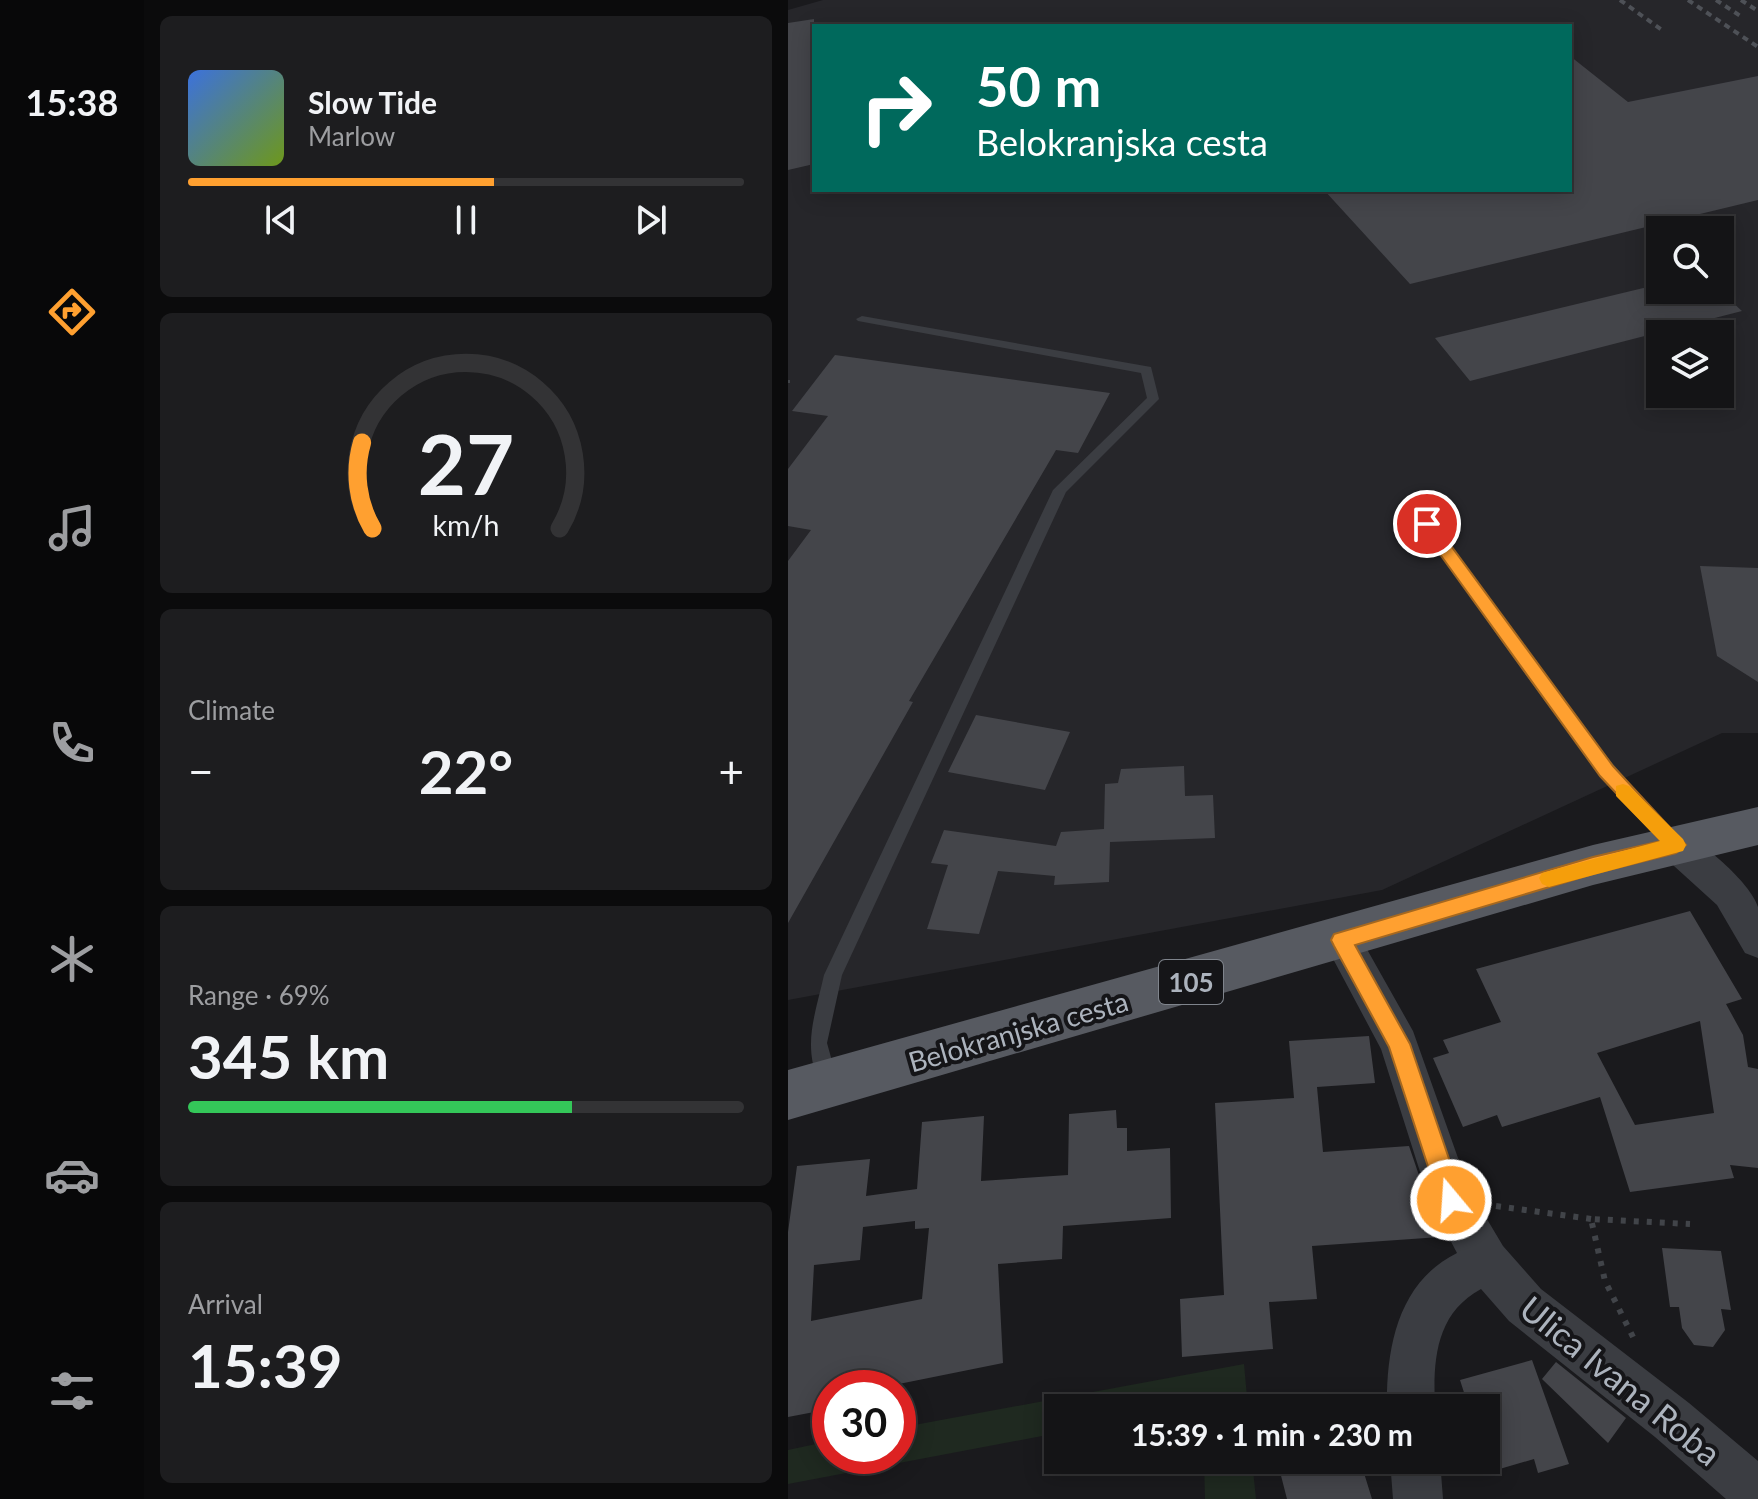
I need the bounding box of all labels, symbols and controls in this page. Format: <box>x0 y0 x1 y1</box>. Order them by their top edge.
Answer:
text: 50 m <box>976 52 1101 119</box>
icon: right <box>844 56 948 160</box>
text: 15:38 <box>26 80 118 124</box>
text: Slow Tide <box>308 84 437 120</box>
text: Marlow <box>308 120 395 152</box>
text: Belokranjska cesta <box>976 120 1268 164</box>
icon: previous <box>259 198 303 242</box>
icon: pause <box>444 198 488 242</box>
icon: next <box>629 198 673 242</box>
map controls <box>1646 216 1734 408</box>
button: search <box>1646 216 1734 304</box>
icon: directions <box>44 284 100 340</box>
button: layers <box>1646 320 1734 408</box>
text: 27 <box>418 412 514 512</box>
pin <box>1393 490 1461 558</box>
icon: music <box>44 500 100 556</box>
icon: arrive <box>1405 502 1449 546</box>
text: km/h <box>433 508 499 542</box>
text: Climate <box>188 694 275 726</box>
icon: phone <box>44 715 100 771</box>
text: 22° <box>419 735 513 807</box>
text: − <box>188 745 214 797</box>
text: + <box>718 745 744 797</box>
icon: climate <box>44 931 100 987</box>
road number: 105 <box>1159 960 1223 1004</box>
text: Range · 69% <box>188 979 330 1011</box>
street label: Belokranjska cesta <box>904 983 1132 1079</box>
text: 345 km <box>188 1020 389 1092</box>
icon: car <box>44 1147 100 1203</box>
position arrow <box>1409 1158 1493 1242</box>
street label: Ulica Ivana Roba <box>1513 1287 1729 1473</box>
text: Arrival <box>188 1288 263 1320</box>
text: 15:39 <box>188 1329 343 1401</box>
icon: filters <box>44 1363 100 1419</box>
speed limit sign: 30 <box>812 1370 916 1474</box>
text: 15:39 · 1 min · 230 m <box>1131 1416 1413 1452</box>

